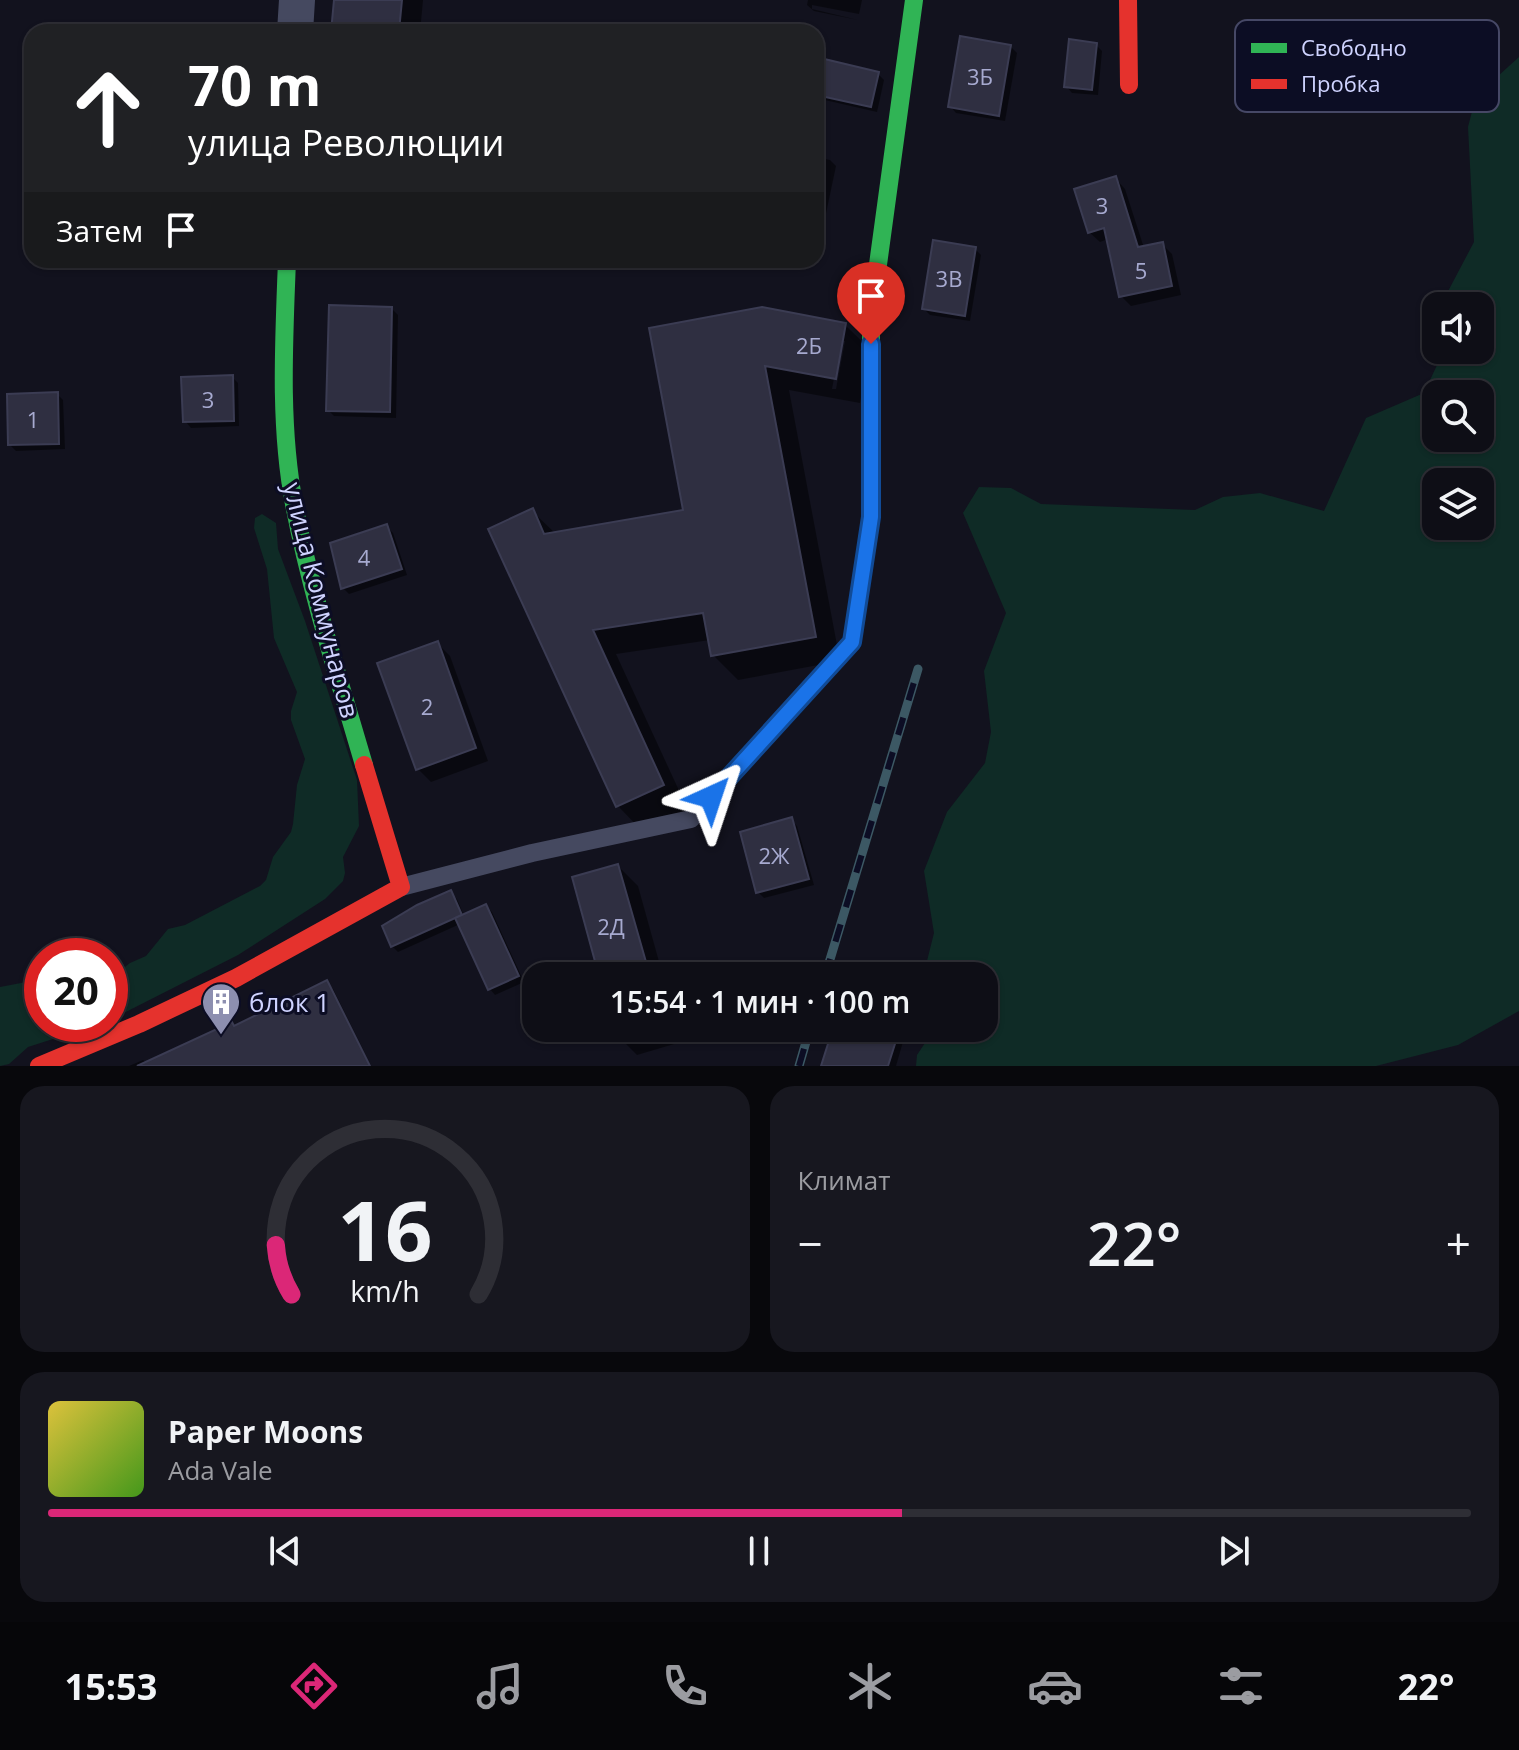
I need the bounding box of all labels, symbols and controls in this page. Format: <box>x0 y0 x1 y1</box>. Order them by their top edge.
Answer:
legend <box>1235 20 1499 112</box>
text: Свободно <box>1301 32 1407 62</box>
text: 70 m <box>188 46 322 122</box>
icon: ahead <box>56 56 160 160</box>
house number: 3Б <box>967 61 993 91</box>
text: Пробка <box>1301 68 1380 98</box>
text: улица Революции <box>188 118 504 167</box>
house number: 3 <box>1096 190 1108 220</box>
icon: arrive <box>159 208 203 252</box>
text: Затем <box>56 210 143 251</box>
house number: 5 <box>1135 255 1147 285</box>
pin <box>837 262 905 344</box>
house number: 3В <box>936 263 962 293</box>
icon: arrive <box>849 274 893 318</box>
map controls <box>1422 292 1494 540</box>
button: sound <box>1422 292 1494 364</box>
house number: 2Б <box>796 330 822 360</box>
button: search <box>1422 380 1494 452</box>
house number: 3 <box>202 384 214 414</box>
house number: 1 <box>27 404 39 434</box>
button: layers <box>1422 468 1494 540</box>
street label: улица Коммунаров <box>275 478 369 722</box>
house number: 4 <box>358 542 371 572</box>
house number: 2 <box>421 691 433 721</box>
position arrow <box>669 755 753 839</box>
house number: 2Ж <box>758 840 790 870</box>
house number: 2Д <box>597 911 625 941</box>
speed limit sign: 20 <box>24 938 128 1042</box>
building icon: блок 1 <box>200 981 242 1036</box>
text: 15:54 · 1 мин · 100 m <box>610 981 910 1022</box>
place label: блок 1 <box>249 984 330 1020</box>
text: Климат <box>798 1162 891 1198</box>
text: 16 <box>337 1172 432 1285</box>
text: 22° <box>1087 1202 1181 1284</box>
text: − <box>798 1213 823 1273</box>
text: + <box>1446 1213 1471 1273</box>
text: km/h <box>350 1271 419 1310</box>
text: Paper Moons <box>168 1411 363 1452</box>
text: Ada Vale <box>168 1452 273 1488</box>
icon: previous <box>263 1529 307 1573</box>
icon: pause <box>737 1529 781 1573</box>
icon: next <box>1212 1529 1256 1573</box>
icon: directions <box>286 1658 342 1714</box>
icon: music <box>472 1658 528 1714</box>
icon: phone <box>657 1658 713 1714</box>
icon: climate <box>842 1658 898 1714</box>
icon: car <box>1027 1658 1083 1714</box>
icon: filters <box>1213 1658 1269 1714</box>
text: 15:53 <box>65 1662 157 1711</box>
text: 22° <box>1398 1662 1454 1711</box>

